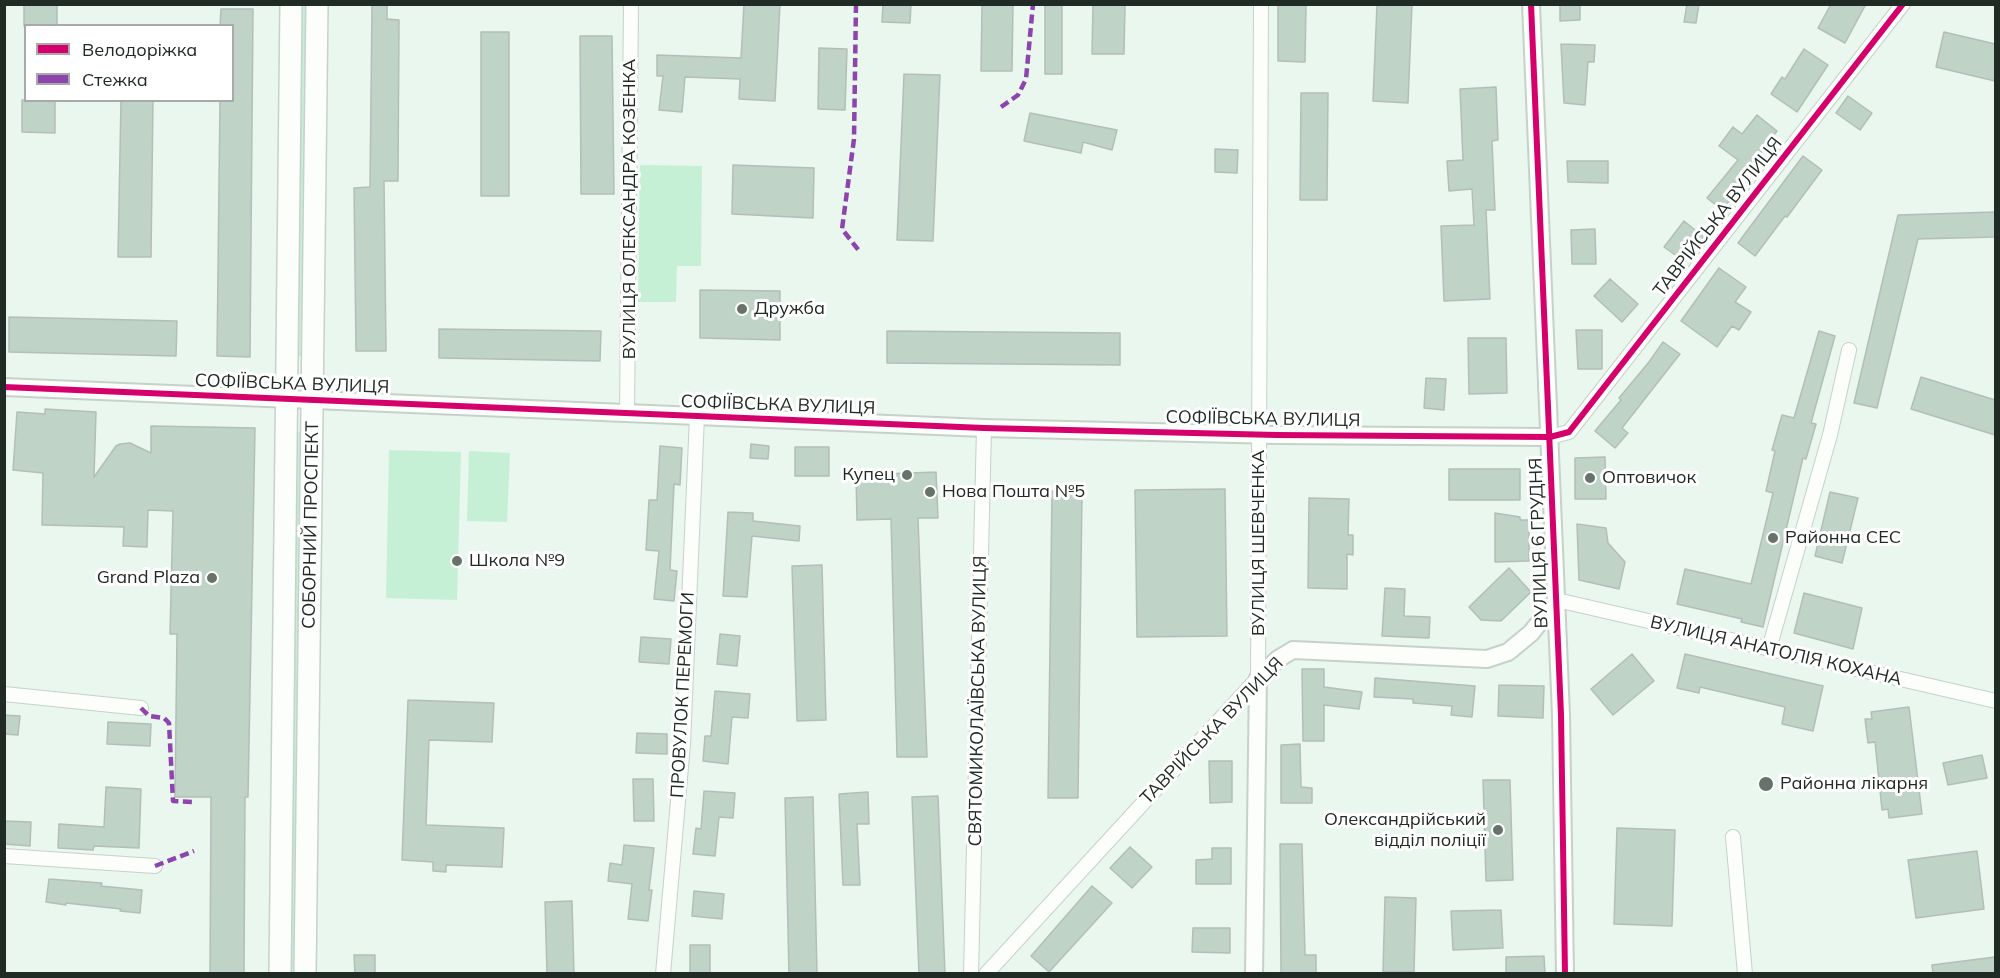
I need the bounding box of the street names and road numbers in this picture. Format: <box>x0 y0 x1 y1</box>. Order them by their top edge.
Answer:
street label: ВУЛИЦЯ ОЛЕКСАНДРА КОЗЕНКА <box>619 59 641 359</box>
street label: ТАВРІЙСЬКА ВУЛИЦЯ <box>1649 133 1787 301</box>
street label: СОФІЇВСЬКА ВУЛИЦЯ <box>194 370 390 398</box>
street label: СОФІЇВСЬКА ВУЛИЦЯ <box>680 391 876 419</box>
street label: СОФІЇВСЬКА ВУЛИЦЯ <box>1165 407 1361 431</box>
street label: СОБОРНИЙ ПРОСПЕКТ <box>298 421 324 629</box>
street label: ВУЛИЦЯ ШЕВЧЕНКА <box>1248 450 1270 636</box>
street label: ВУЛИЦЯ 6 ГРУДНЯ <box>1525 457 1553 629</box>
street label: СВЯТОМИКОЛАЇВСЬКА ВУЛИЦЯ <box>965 555 991 847</box>
street label: ПРОВУЛОК ПЕРЕМОГИ <box>667 591 699 799</box>
street label: ВУЛИЦЯ АНАТОЛІЯ КОХАНА <box>1648 612 1904 690</box>
street label: ТАВРІЙСЬКА ВУЛИЦЯ <box>1136 653 1288 809</box>

